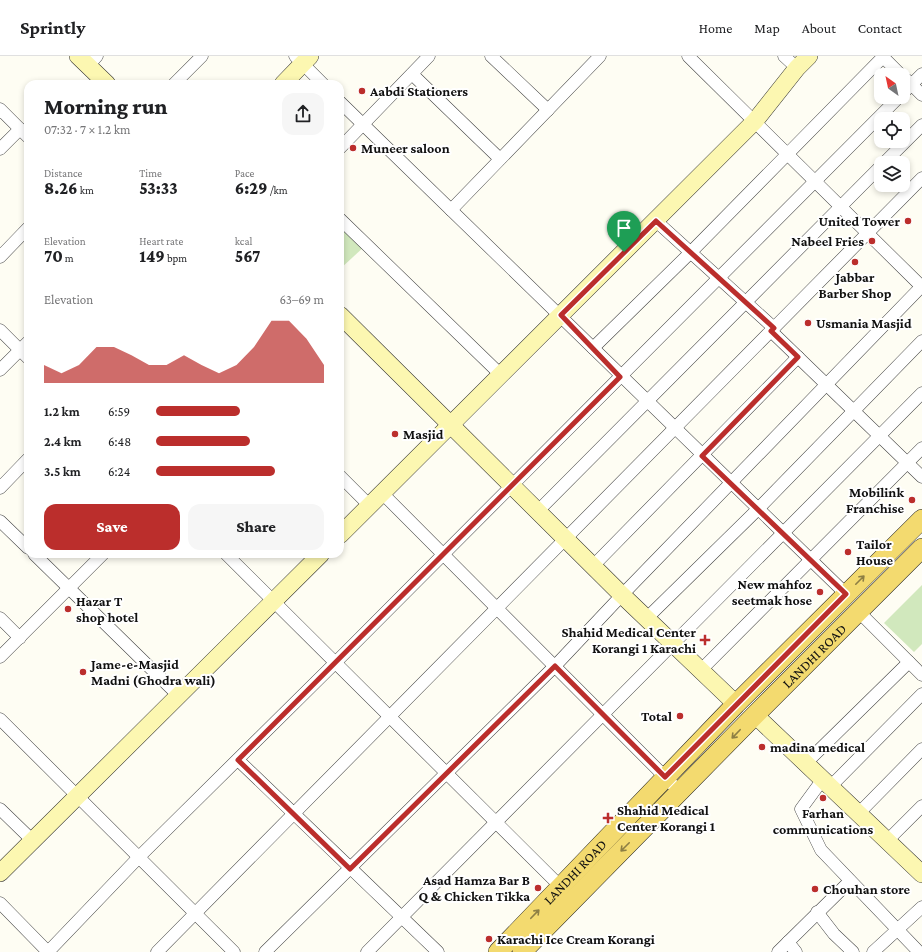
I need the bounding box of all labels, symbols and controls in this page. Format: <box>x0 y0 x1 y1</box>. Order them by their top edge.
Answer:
text: Sprintly <box>20 17 86 38</box>
text: Home <box>699 20 732 36</box>
text: Map <box>754 20 780 36</box>
text: About <box>802 20 836 36</box>
text: Contact <box>858 20 902 36</box>
north arrow <box>874 68 910 104</box>
map controls <box>874 68 910 192</box>
place label: Aabdi Stationers <box>369 83 468 99</box>
marker: Aabdi Stationers <box>357 86 367 96</box>
button: share <box>282 93 324 135</box>
text: Morning run <box>44 94 167 119</box>
button: locate <box>874 112 910 148</box>
text: 07:32 · 7 × 1.2 km <box>44 122 130 137</box>
place label: Muneer saloon <box>361 140 450 156</box>
marker: Muneer saloon <box>348 143 358 153</box>
button: layers <box>874 156 910 192</box>
text: Distance <box>44 167 82 179</box>
text: Time <box>139 167 162 179</box>
text: Pace <box>235 167 254 179</box>
text: 8.26 <box>44 179 78 198</box>
text: 53:33 <box>139 179 178 198</box>
text: 6:29 <box>235 179 268 198</box>
text: km <box>78 184 94 196</box>
text: /km <box>268 184 288 196</box>
pin <box>607 211 641 252</box>
place label: United Tower <box>819 213 900 229</box>
marker: United Tower <box>903 216 913 226</box>
icon: arrive <box>613 217 635 239</box>
place label: Nabeel Fries <box>791 233 864 249</box>
text: Elevation <box>44 235 86 247</box>
text: Heart rate <box>139 235 183 247</box>
text: kcal <box>235 235 252 247</box>
marker: Nabeel Fries <box>867 236 877 246</box>
text: 70 <box>44 247 63 266</box>
text: 149 <box>139 247 165 266</box>
text: 567 <box>235 247 260 266</box>
text: m <box>63 252 74 264</box>
text: bpm <box>165 252 187 264</box>
marker: Jabbar Barber Shop <box>850 257 860 267</box>
place label: Jabbar Barber Shop <box>818 269 892 301</box>
text: Elevation <box>44 292 93 307</box>
text: 63–69 m <box>280 292 324 307</box>
place label: Usmania Masjid <box>816 315 912 332</box>
marker: Usmania Masjid <box>803 318 813 328</box>
text: 1.2 km <box>44 404 80 419</box>
text: 6:59 <box>108 404 130 419</box>
place label: Masjid <box>403 426 444 443</box>
marker: Masjid <box>390 429 400 439</box>
text: 2.4 km <box>44 434 82 449</box>
text: 6:48 <box>108 434 131 449</box>
text: 3.5 km <box>44 464 81 479</box>
text: 6:24 <box>108 464 130 479</box>
place label: Mobilink Franchise <box>846 484 904 516</box>
marker: Mobilink Franchise <box>907 495 917 505</box>
button: Save <box>44 504 180 550</box>
button: Share <box>188 504 324 550</box>
place label: Tailor House <box>856 536 894 568</box>
marker: Tailor House <box>843 547 853 557</box>
one-way arrow <box>855 575 865 585</box>
place label: New mahfoz seetmak hose <box>732 576 813 608</box>
marker: New mahfoz seetmak hose <box>815 587 825 597</box>
place label: Hazar T shop hotel <box>76 593 138 625</box>
marker: Hazar T shop hotel <box>63 604 73 614</box>
street label: LANDHI ROAD <box>779 621 849 691</box>
place label: Shahid Medical Center Korangi 1 Karachi <box>561 624 696 656</box>
marker: Shahid Medical Center Korangi 1 Karachi <box>699 634 711 646</box>
place label: Jame-e-Masjid Madni (Ghodra wali) <box>89 656 216 689</box>
marker: Jame-e-Masjid Madni (Ghodra wali) <box>78 667 88 677</box>
place label: Total <box>641 708 672 724</box>
marker: Total <box>675 711 685 721</box>
one-way arrow <box>731 729 741 739</box>
place label: madina medical <box>770 739 865 755</box>
marker: madina medical <box>757 742 767 752</box>
marker: Farhan communications <box>818 793 828 803</box>
place label: Shahid Medical Center Korangi 1 <box>617 802 715 834</box>
place label: Farhan communications <box>773 805 874 837</box>
marker: Shahid Medical Center Korangi 1 <box>602 812 614 824</box>
street label: LANDHI ROAD <box>540 836 610 908</box>
one-way arrow <box>620 842 630 852</box>
place label: Asad Hamza Bar B Q & Chicken Tikka <box>418 872 530 904</box>
place label: Chouhan store <box>823 881 910 897</box>
marker: Asad Hamza Bar B Q & Chicken Tikka <box>533 883 543 893</box>
marker: Chouhan store <box>810 884 820 894</box>
one-way arrow <box>530 909 540 919</box>
place label: Karachi Ice Cream Korangi <box>497 931 655 947</box>
marker: Karachi Ice Cream Korangi <box>484 934 494 944</box>

